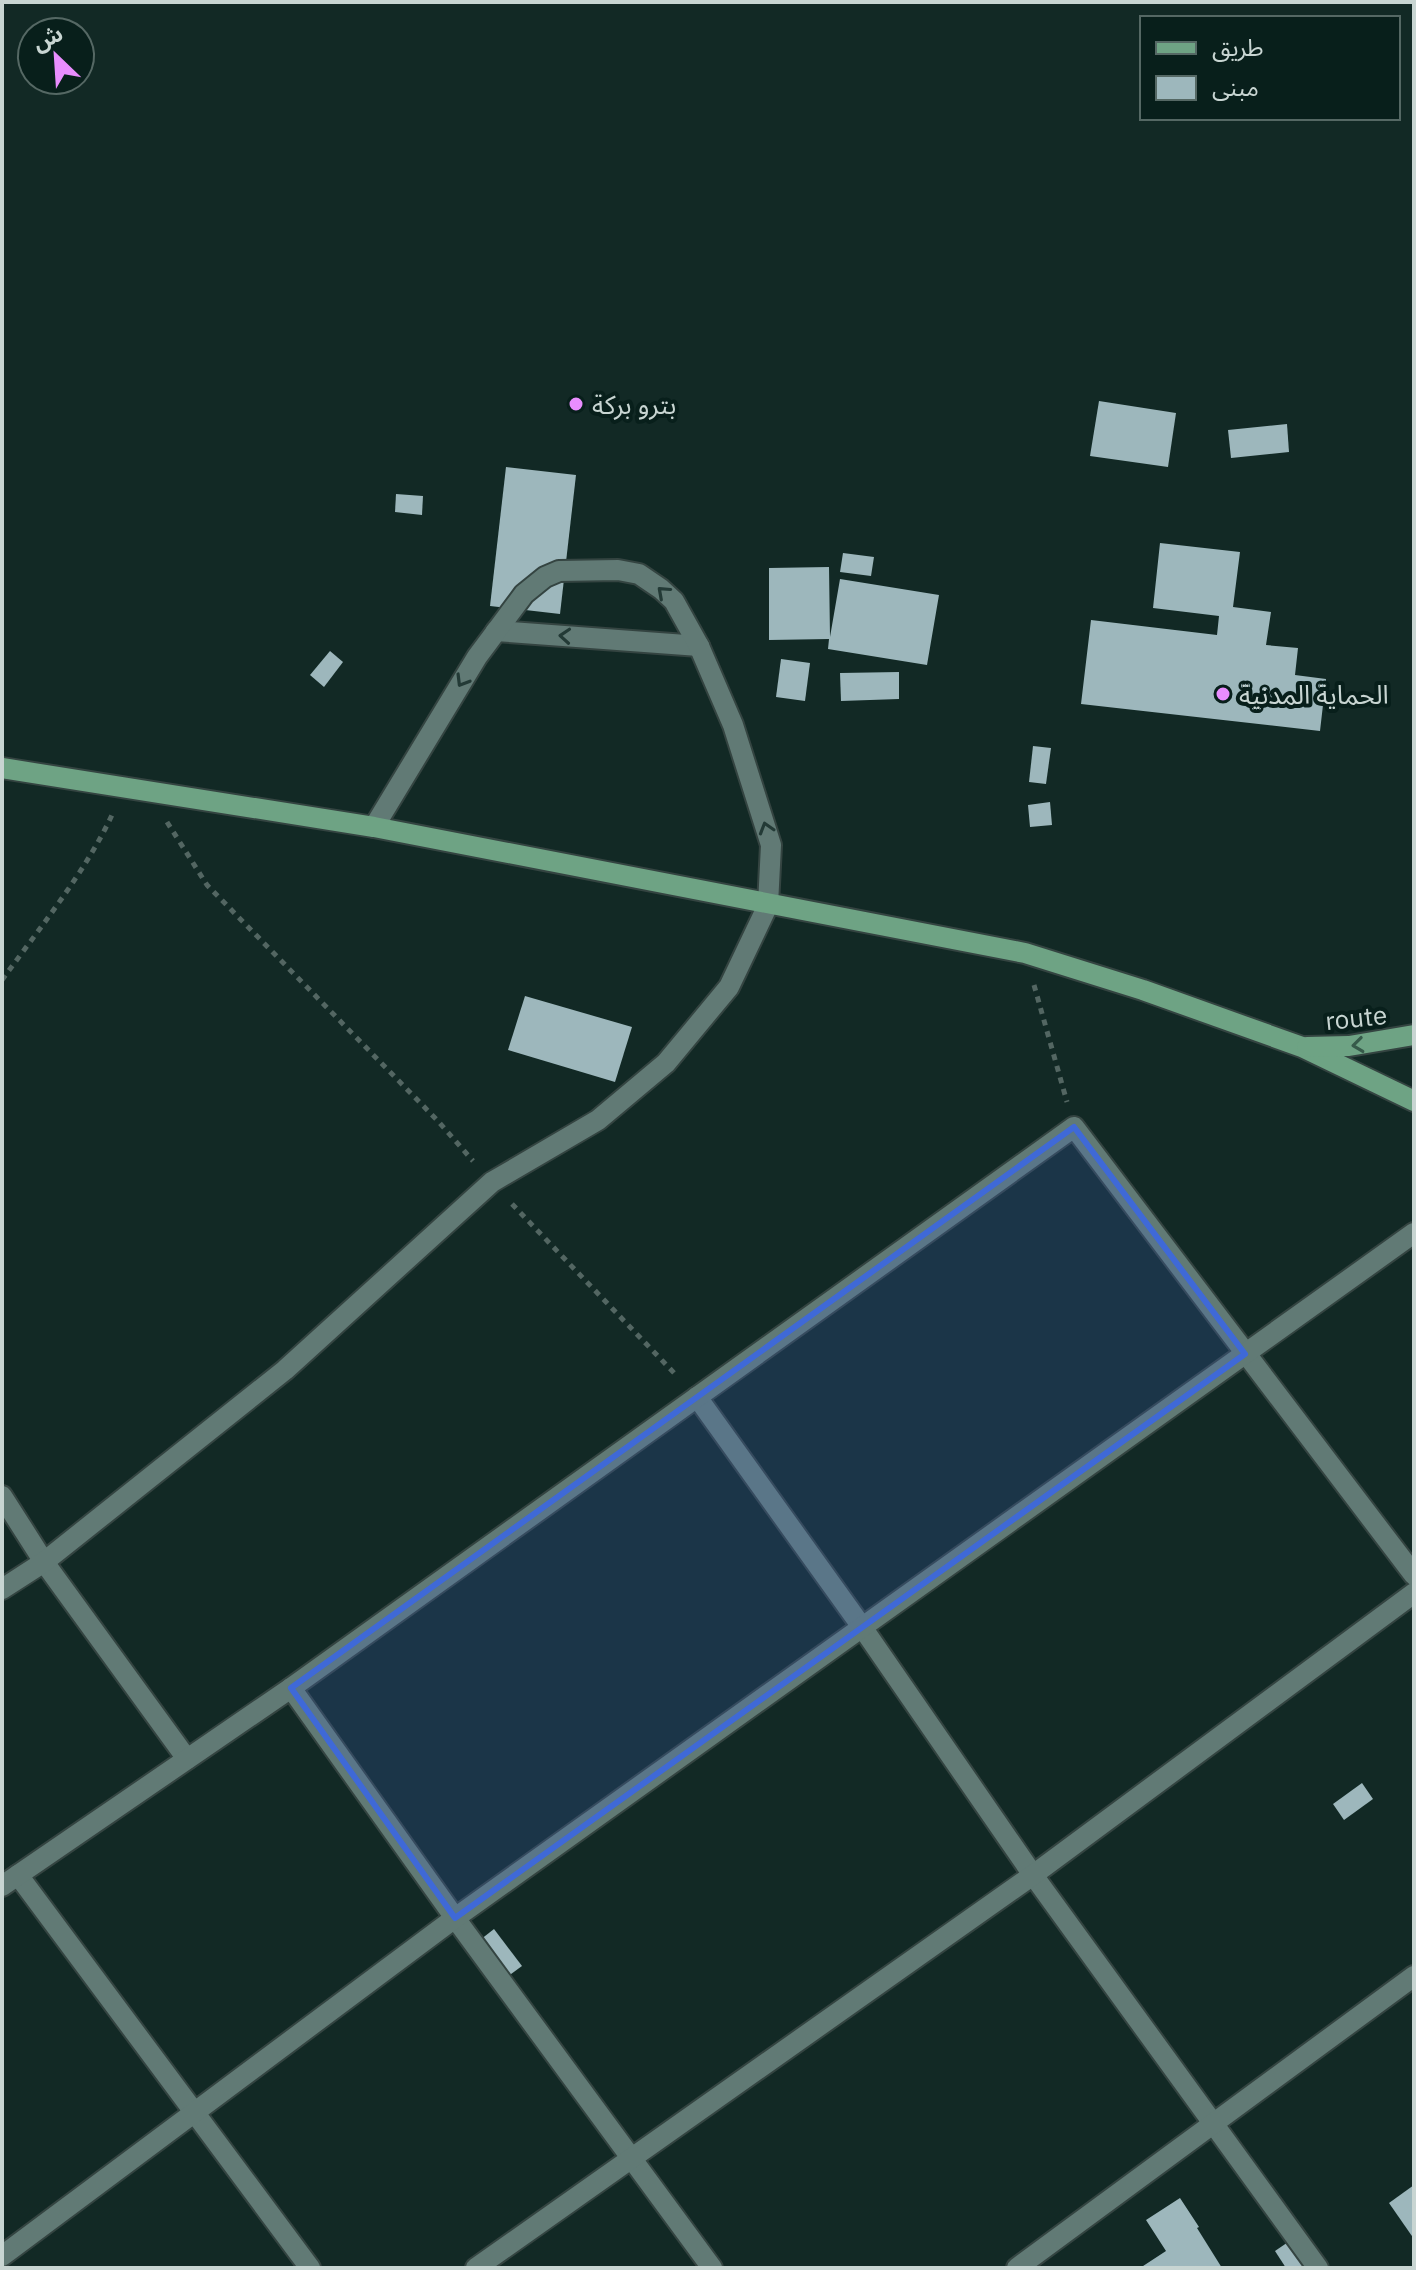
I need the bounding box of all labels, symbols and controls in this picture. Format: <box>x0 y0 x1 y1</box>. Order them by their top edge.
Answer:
north arrow <box>16 16 96 96</box>
legend <box>1140 16 1400 120</box>
text: ش <box>28 18 67 57</box>
text: طريق <box>1212 31 1264 63</box>
text: مبنى <box>1212 71 1259 103</box>
place label: بترو بركة <box>592 387 676 421</box>
marker: بترو بركة <box>567 395 585 413</box>
one-way arrow <box>657 587 672 602</box>
one-way arrow <box>558 628 571 645</box>
one-way arrow <box>456 672 472 687</box>
place label: الحماية المدنية <box>1239 677 1389 711</box>
marker: الحماية المدنية <box>1214 685 1232 703</box>
one-way arrow <box>759 822 775 836</box>
street label: route <box>1323 997 1389 1037</box>
one-way arrow <box>1351 1036 1364 1053</box>

